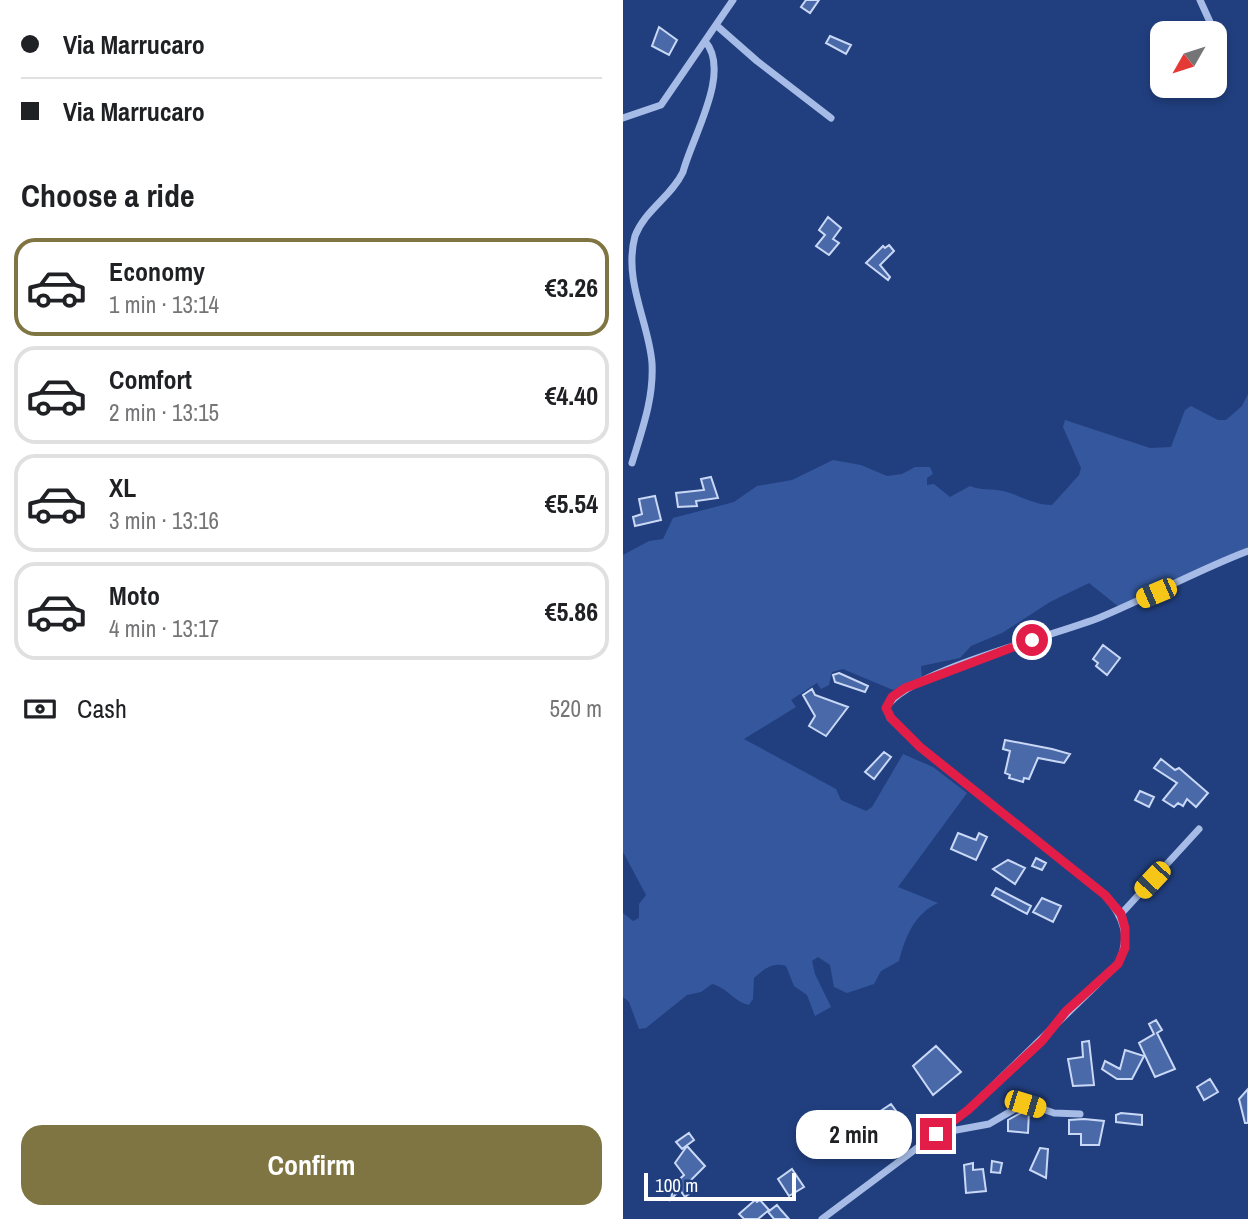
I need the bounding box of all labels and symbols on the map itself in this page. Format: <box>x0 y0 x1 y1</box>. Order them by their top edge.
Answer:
north arrow <box>1150 21 1227 98</box>
car <box>1133 575 1180 611</box>
route start <box>1016 624 1048 656</box>
car <box>1130 857 1175 903</box>
car <box>1002 1088 1049 1120</box>
callout: 2 min <box>796 1110 911 1158</box>
route end <box>920 1118 952 1150</box>
scale bar <box>644 1170 796 1202</box>

